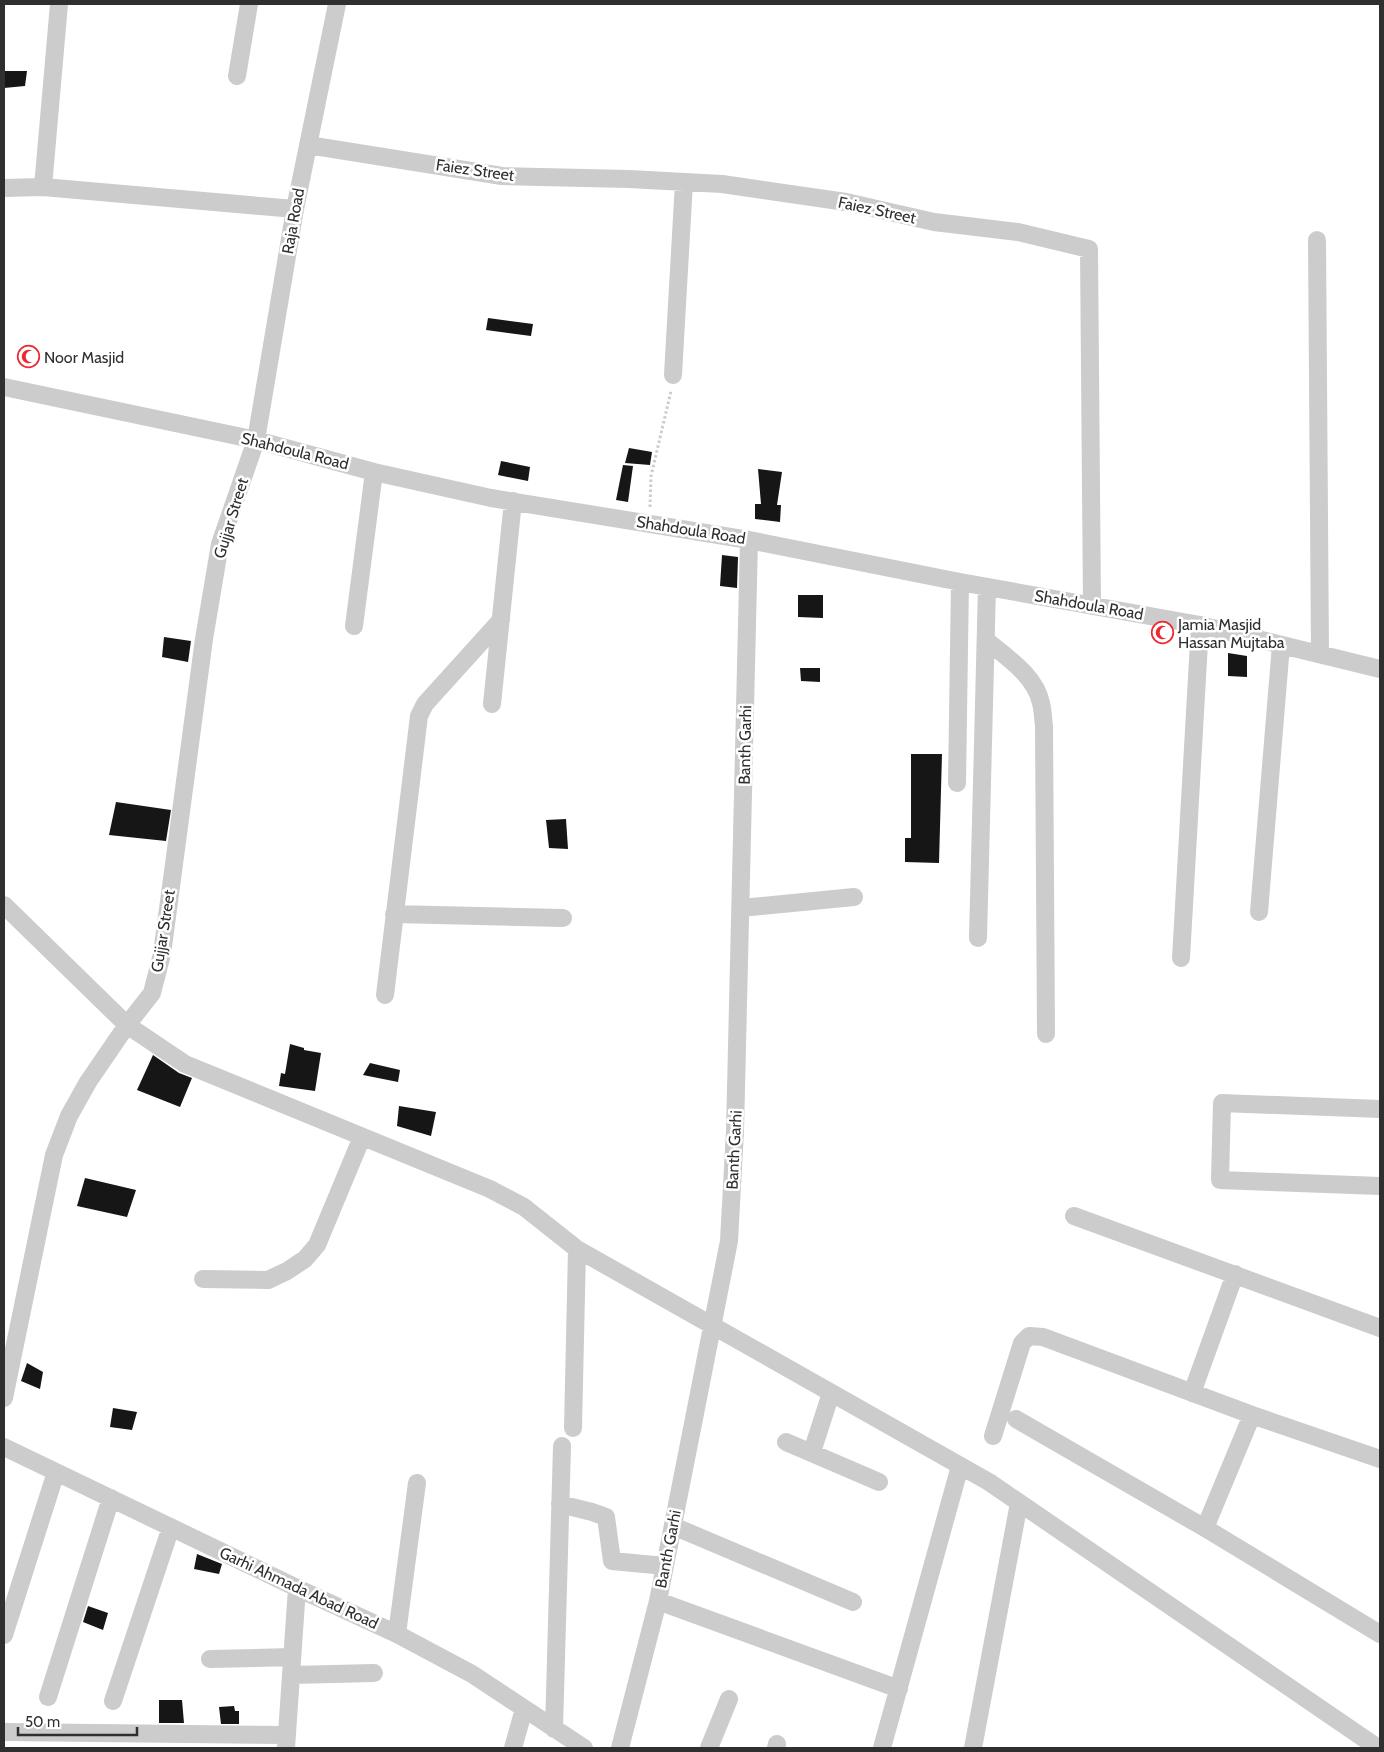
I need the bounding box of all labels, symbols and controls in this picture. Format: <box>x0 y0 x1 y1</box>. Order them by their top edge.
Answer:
street label: Faiez Street <box>435 155 516 185</box>
street label: Raja Road <box>278 187 308 255</box>
street label: Faiez Street <box>836 192 918 228</box>
mosque icon: Noor Masjid <box>16 345 40 369</box>
place label: Noor Masjid <box>44 348 124 367</box>
street label: Shahdoula Road <box>239 428 351 474</box>
street label: Gujjar Street <box>210 475 252 561</box>
street label: Shahdoula Road <box>635 512 747 548</box>
street label: Shahdoula Road <box>1033 586 1145 624</box>
place label: Jamia Masjid Hassan Mujtaba <box>1177 615 1285 652</box>
mosque icon: Jamia Masjid Hassan Mujtaba <box>1150 621 1174 645</box>
street label: Banth Garhi <box>735 705 755 785</box>
street label: Gujjar Street <box>147 888 179 974</box>
street label: Banth Garhi <box>722 1110 746 1190</box>
street label: Banth Garhi <box>651 1508 685 1590</box>
street label: Garhi Ahmada Abad Road <box>217 1543 381 1633</box>
scale bar <box>18 1704 136 1736</box>
text: 50 m <box>25 1713 60 1731</box>

